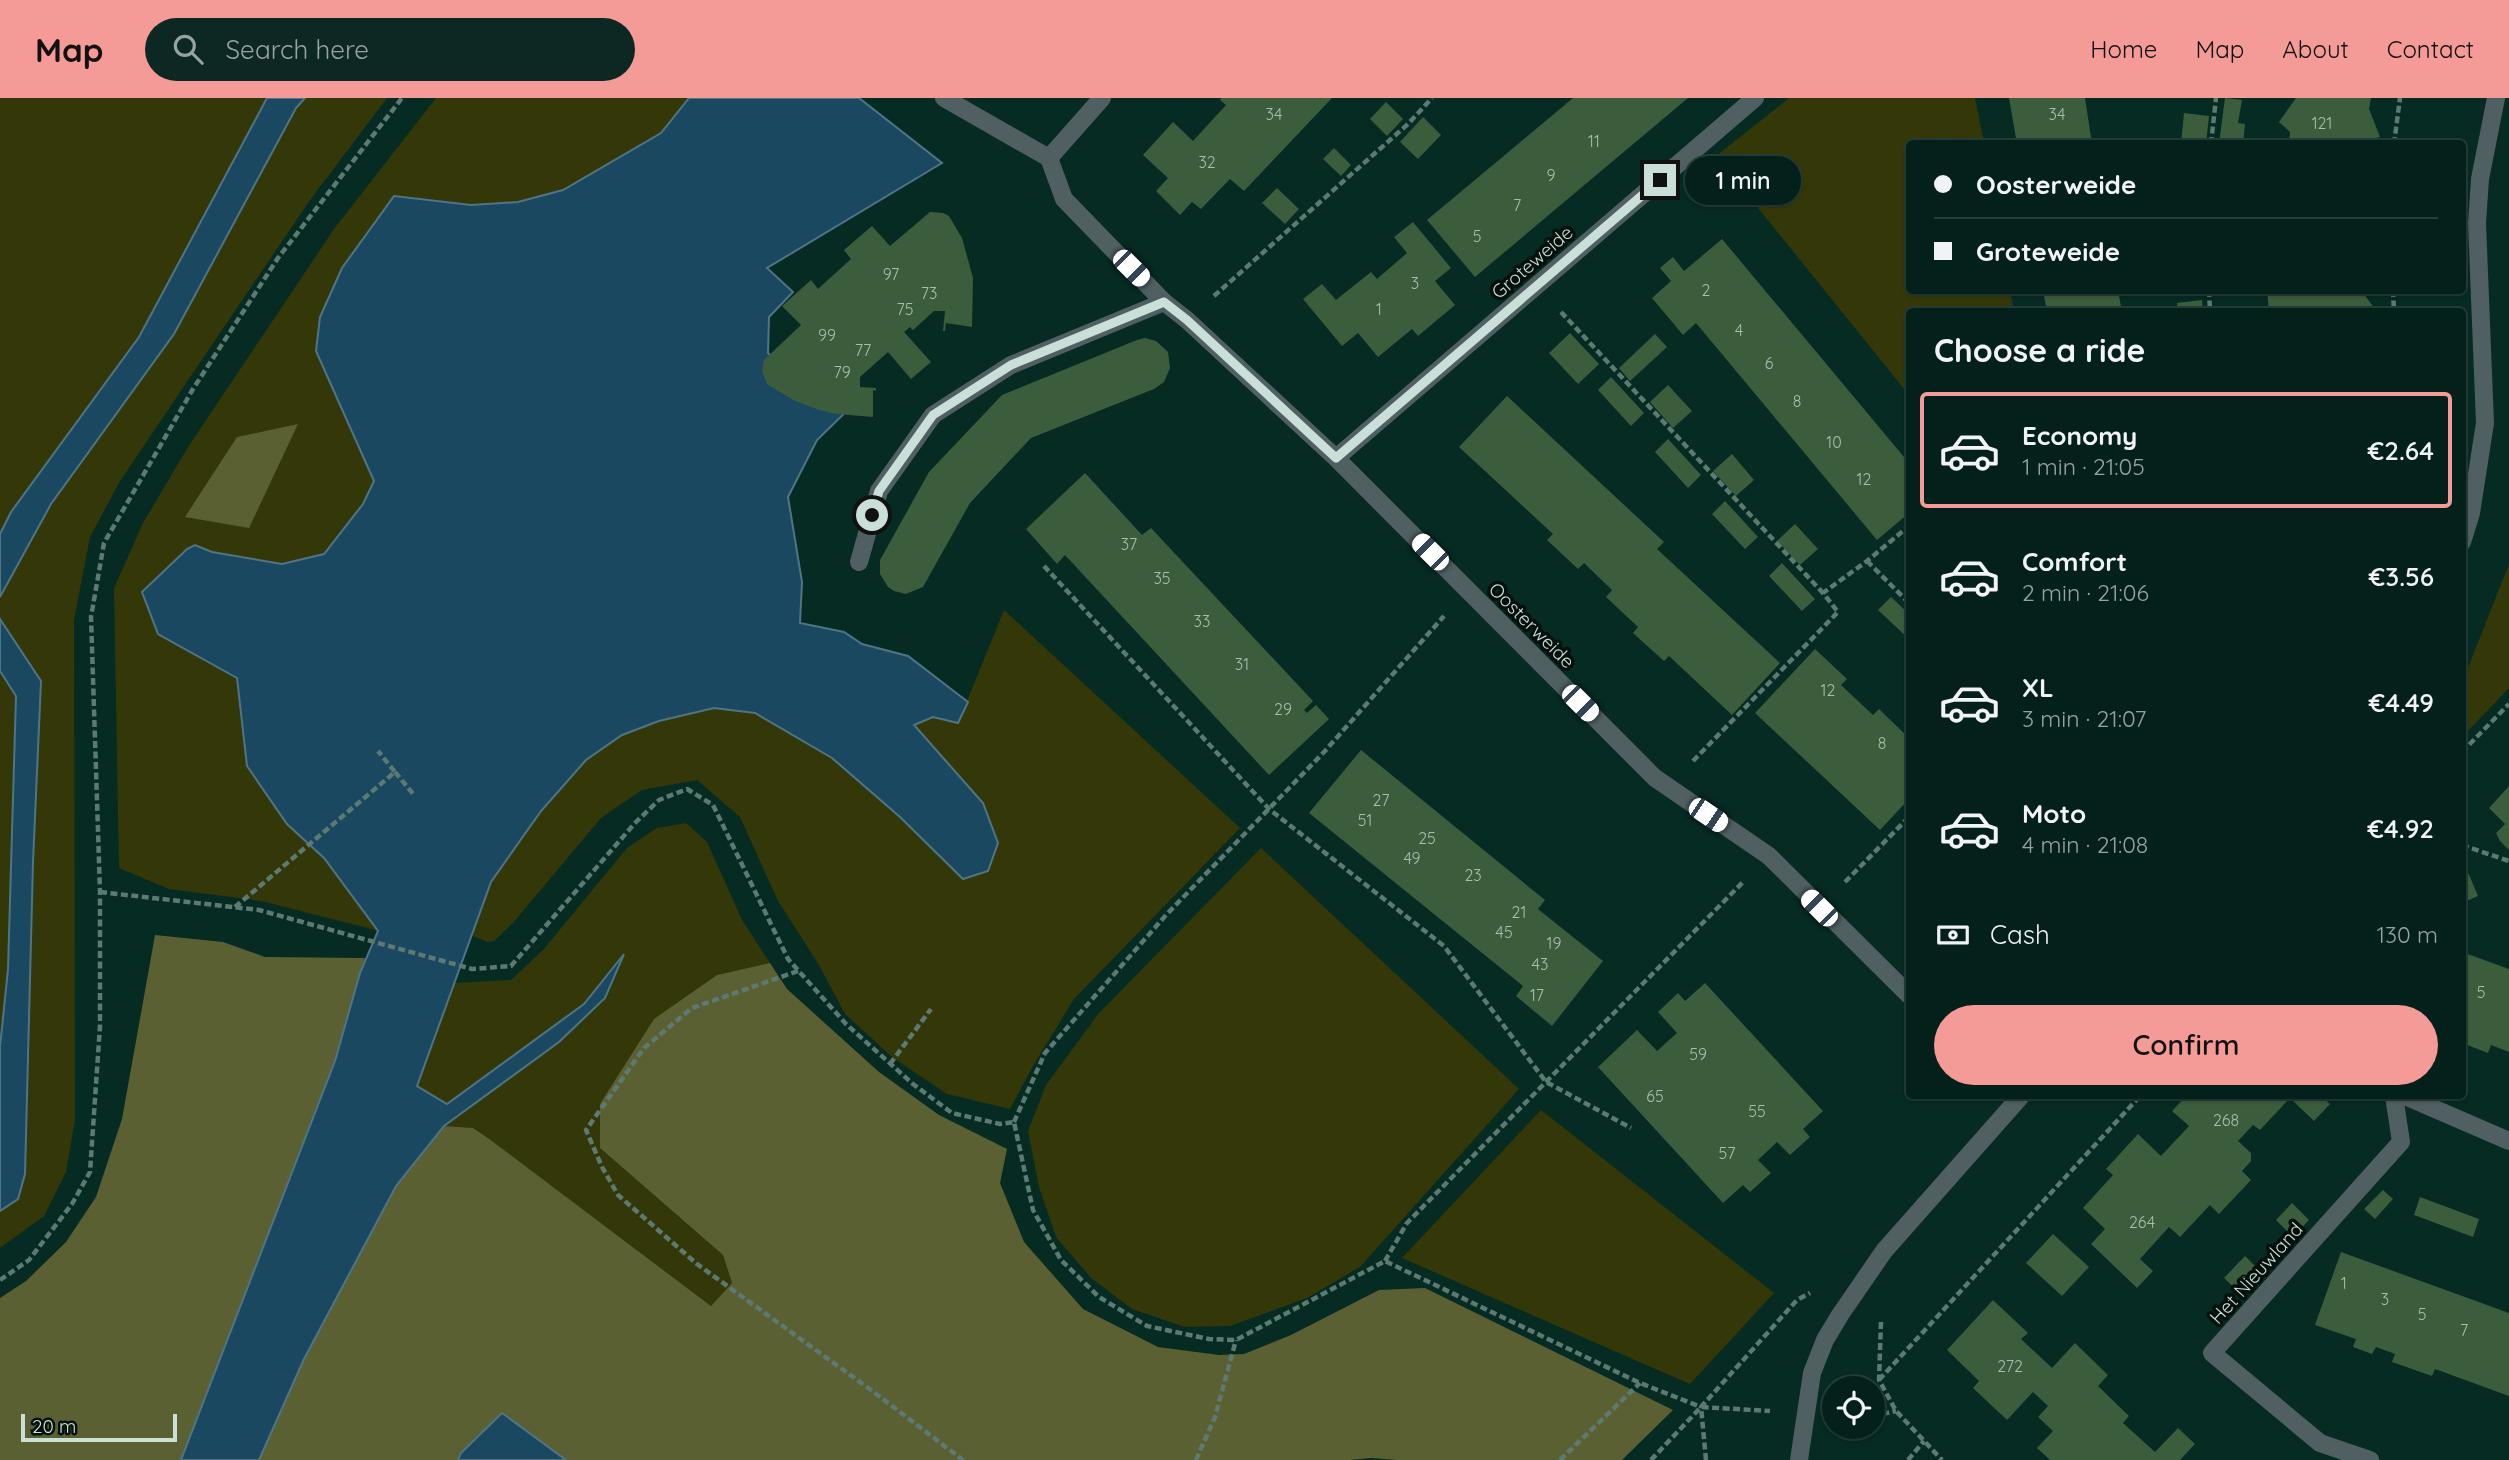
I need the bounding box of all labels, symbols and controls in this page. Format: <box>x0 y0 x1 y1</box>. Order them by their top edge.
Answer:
search box <box>145 18 635 81</box>
text: Map <box>35 29 103 70</box>
icon: search <box>169 30 207 68</box>
text: Search here <box>225 33 369 66</box>
text: Home <box>2090 34 2157 64</box>
text: Map <box>2195 34 2244 64</box>
text: About <box>2282 34 2349 64</box>
text: Contact <box>2387 34 2474 64</box>
house number: 34 <box>1266 104 1282 124</box>
house number: 34 <box>2049 104 2065 124</box>
house number: 121 <box>2312 113 2332 133</box>
house number: 11 <box>1588 131 1600 151</box>
house number: 32 <box>1198 152 1216 172</box>
callout: 1 min <box>1684 155 1800 204</box>
route end <box>1644 164 1676 196</box>
house number: 9 <box>1547 165 1556 185</box>
text: 1 min <box>1715 166 1771 195</box>
text: Oosterweide <box>1976 168 2136 201</box>
house number: 7 <box>1513 195 1521 215</box>
street label: Groteweide <box>1486 220 1578 304</box>
house number: 5 <box>1473 226 1481 246</box>
text: Groteweide <box>1976 235 2120 268</box>
car <box>1109 246 1154 290</box>
house number: 97 <box>883 264 899 284</box>
house number: 3 <box>1411 273 1419 293</box>
house number: 2 <box>1702 280 1711 300</box>
house number: 73 <box>921 283 937 303</box>
house number: 75 <box>897 299 913 319</box>
house number: 1 <box>1376 299 1382 319</box>
house number: 4 <box>1735 320 1743 340</box>
house number: 99 <box>818 325 836 345</box>
text: Choose a ride <box>1934 330 2146 370</box>
house number: 77 <box>855 340 871 360</box>
house number: 6 <box>1765 353 1774 373</box>
house number: 79 <box>833 362 851 382</box>
house number: 8 <box>1793 391 1801 411</box>
icon: car <box>1938 419 2001 482</box>
text: Economy <box>2022 419 2137 452</box>
house number: 10 <box>1826 432 1842 452</box>
text: €2.64 <box>2368 434 2434 467</box>
text: 1 min · 21:05 <box>2022 452 2145 481</box>
house number: 12 <box>1857 469 1872 489</box>
route start <box>856 499 888 531</box>
car <box>1408 530 1453 574</box>
house number: 37 <box>1121 534 1137 554</box>
icon: car <box>1938 545 2001 608</box>
text: Comfort <box>2022 545 2127 578</box>
text: €3.56 <box>2369 560 2434 593</box>
house number: 35 <box>1153 568 1171 588</box>
street label: Oosterweide <box>1484 577 1580 673</box>
text: 2 min · 21:06 <box>2022 578 2149 607</box>
house number: 33 <box>1194 611 1210 631</box>
house number: 31 <box>1235 654 1249 674</box>
icon: car <box>1938 671 2001 734</box>
text: XL <box>2022 671 2054 704</box>
house number: 12 <box>1821 680 1836 700</box>
car <box>1558 681 1603 725</box>
text: €4.49 <box>2369 686 2434 719</box>
house number: 29 <box>1274 699 1292 719</box>
text: 3 min · 21:07 <box>2022 704 2146 733</box>
house number: 8 <box>1878 733 1886 753</box>
house number: 27 <box>1373 790 1389 810</box>
car <box>1685 795 1732 835</box>
icon: car <box>1938 797 2001 860</box>
text: Moto <box>2022 797 2086 830</box>
house number: 51 <box>1358 810 1372 830</box>
text: €4.92 <box>2367 812 2434 845</box>
house number: 25 <box>1418 828 1436 848</box>
text: 4 min · 21:08 <box>2022 830 2148 859</box>
house number: 49 <box>1403 848 1421 868</box>
house number: 23 <box>1464 865 1482 885</box>
car <box>1797 886 1842 930</box>
house number: 21 <box>1512 902 1526 922</box>
icon: cash <box>1934 916 1972 954</box>
text: Cash <box>1990 918 2050 951</box>
text: 130 m <box>2376 920 2438 949</box>
house number: 45 <box>1495 922 1513 942</box>
house number: 19 <box>1547 933 1561 953</box>
house number: 43 <box>1532 954 1548 974</box>
house number: 5 <box>2477 982 2485 1002</box>
house number: 17 <box>1530 985 1544 1005</box>
button: Confirm <box>1934 1005 2438 1085</box>
house number: 59 <box>1689 1044 1707 1064</box>
house number: 65 <box>1646 1086 1664 1106</box>
house number: 55 <box>1748 1101 1766 1121</box>
house number: 268 <box>2213 1110 2239 1130</box>
house number: 57 <box>1719 1143 1735 1163</box>
house number: 264 <box>2129 1212 2155 1232</box>
street label: Het Nieuwland <box>2204 1217 2308 1329</box>
house number: 1 <box>2341 1273 2347 1293</box>
house number: 3 <box>2381 1289 2389 1309</box>
house number: 5 <box>2418 1304 2426 1324</box>
house number: 7 <box>2460 1320 2468 1340</box>
house number: 272 <box>1997 1356 2023 1376</box>
map controls <box>1822 1376 1885 1439</box>
button: locate <box>1822 1376 1885 1439</box>
scale bar <box>21 1411 177 1443</box>
text: 20 m <box>32 1414 76 1438</box>

